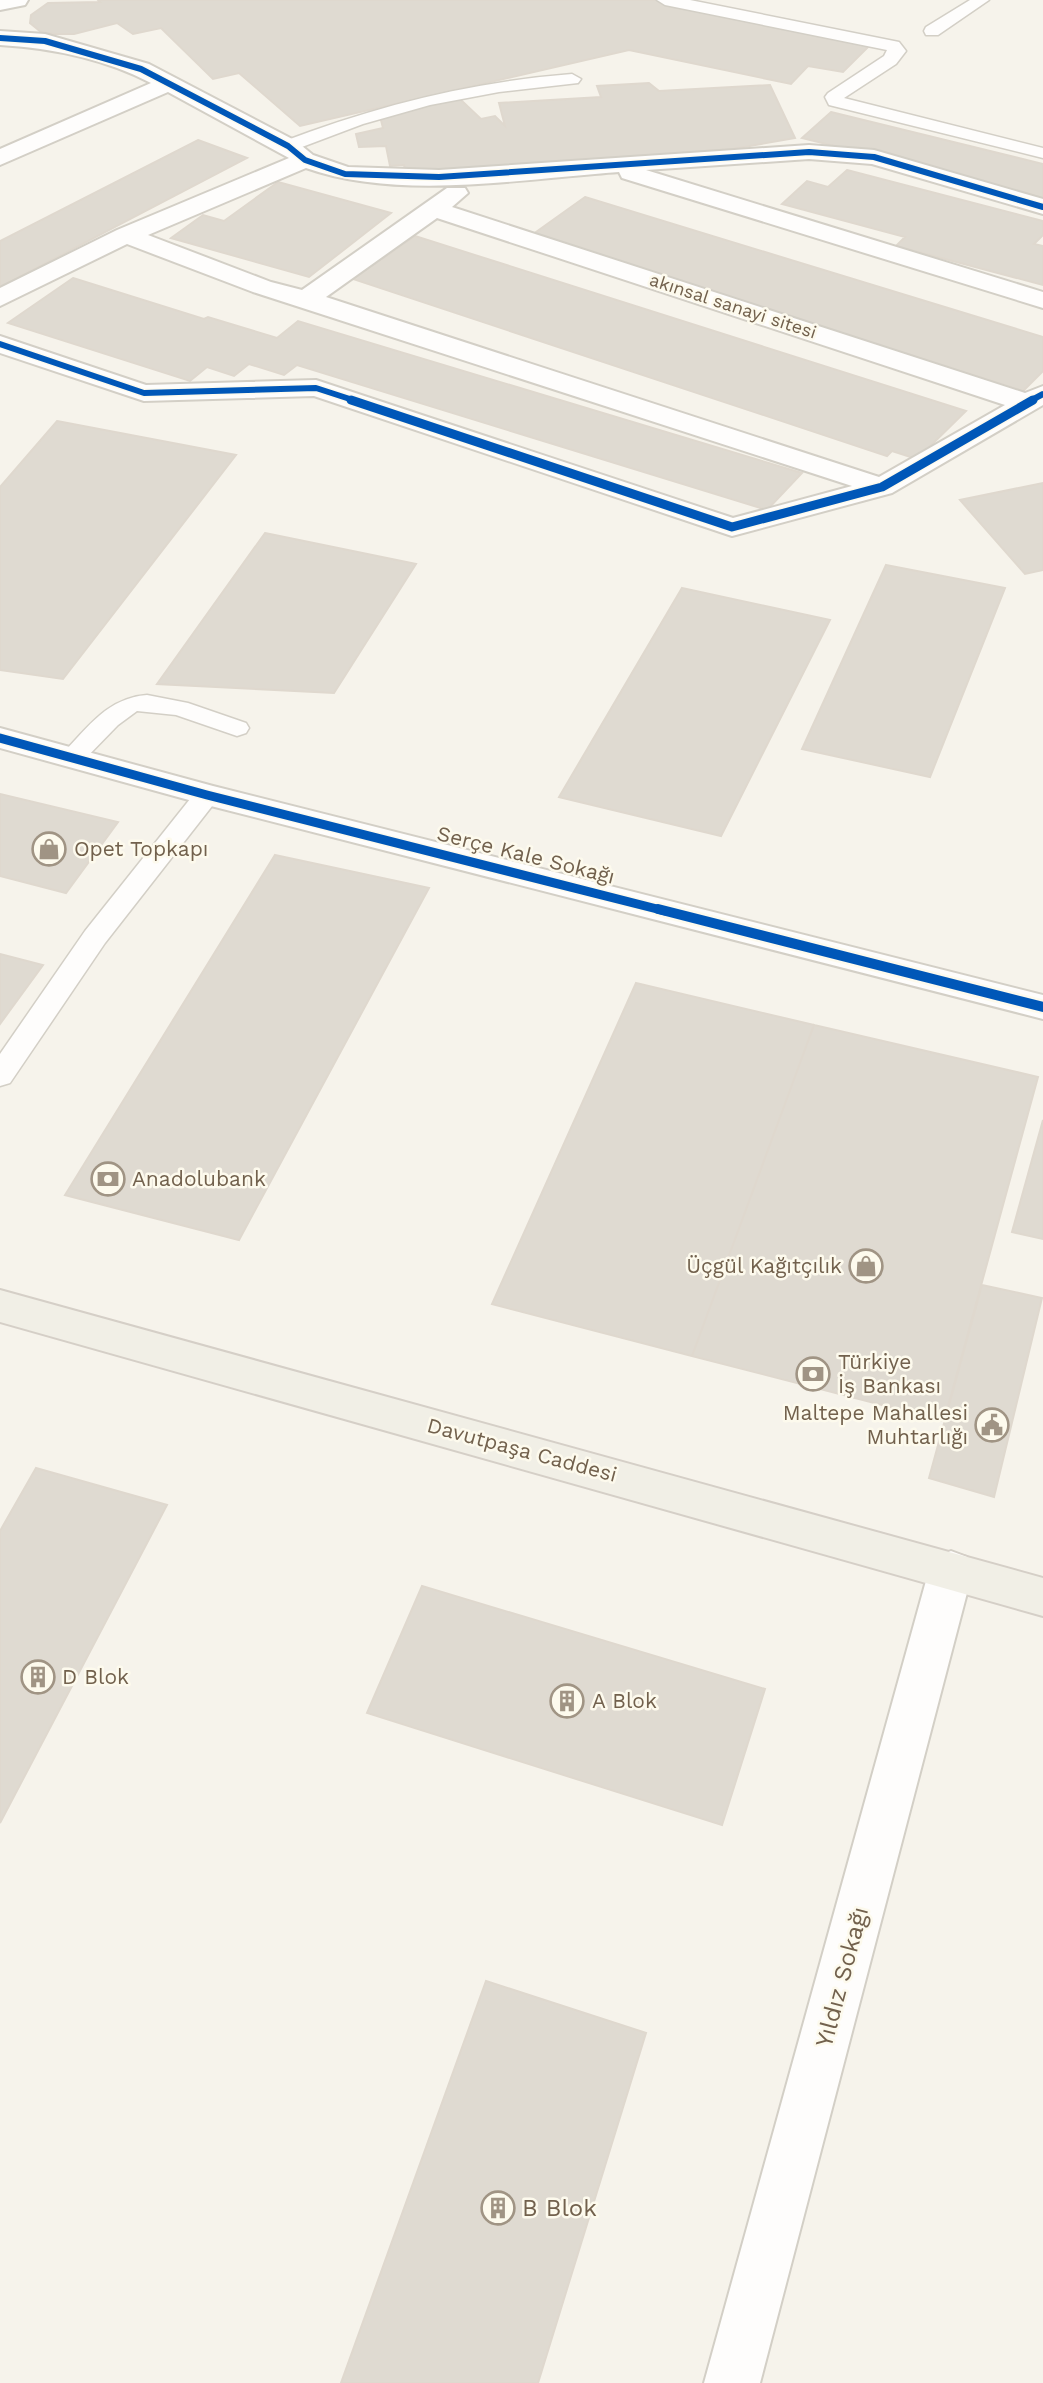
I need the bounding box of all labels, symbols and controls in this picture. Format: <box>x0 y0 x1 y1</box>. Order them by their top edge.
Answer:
street label: akınsal sanayi sitesi <box>647 269 819 342</box>
street label: Serçe Kale Sokağı <box>435 820 618 889</box>
shop icon: Opet Topkapı <box>30 830 68 868</box>
place label: Opet Topkapı <box>74 836 208 861</box>
bank icon: Anadolubank <box>89 1160 127 1198</box>
place label: Anadolubank <box>132 1166 266 1191</box>
shop icon: Üçgül Kağıtçılık <box>847 1247 885 1285</box>
place label: Üçgül Kağıtçılık <box>686 1253 842 1278</box>
place label: Türkiye İş Bankası <box>838 1349 941 1398</box>
bank icon: Türkiye İş Bankası <box>794 1355 832 1393</box>
place label: Maltepe Mahallesi Muhtarlığı <box>783 1400 968 1449</box>
public building icon: Maltepe Mahallesi Muhtarlığı <box>973 1406 1011 1444</box>
street label: Davutpaşa Caddesi <box>425 1412 620 1487</box>
building icon: D Blok <box>19 1658 57 1696</box>
place label: D Blok <box>62 1664 129 1689</box>
building icon: A Blok <box>548 1682 586 1720</box>
place label: A Blok <box>592 1688 657 1713</box>
street label: Yıldız Sokağı <box>810 1904 874 2050</box>
building icon: B Blok <box>479 2189 517 2227</box>
place label: B Blok <box>522 2194 597 2222</box>

